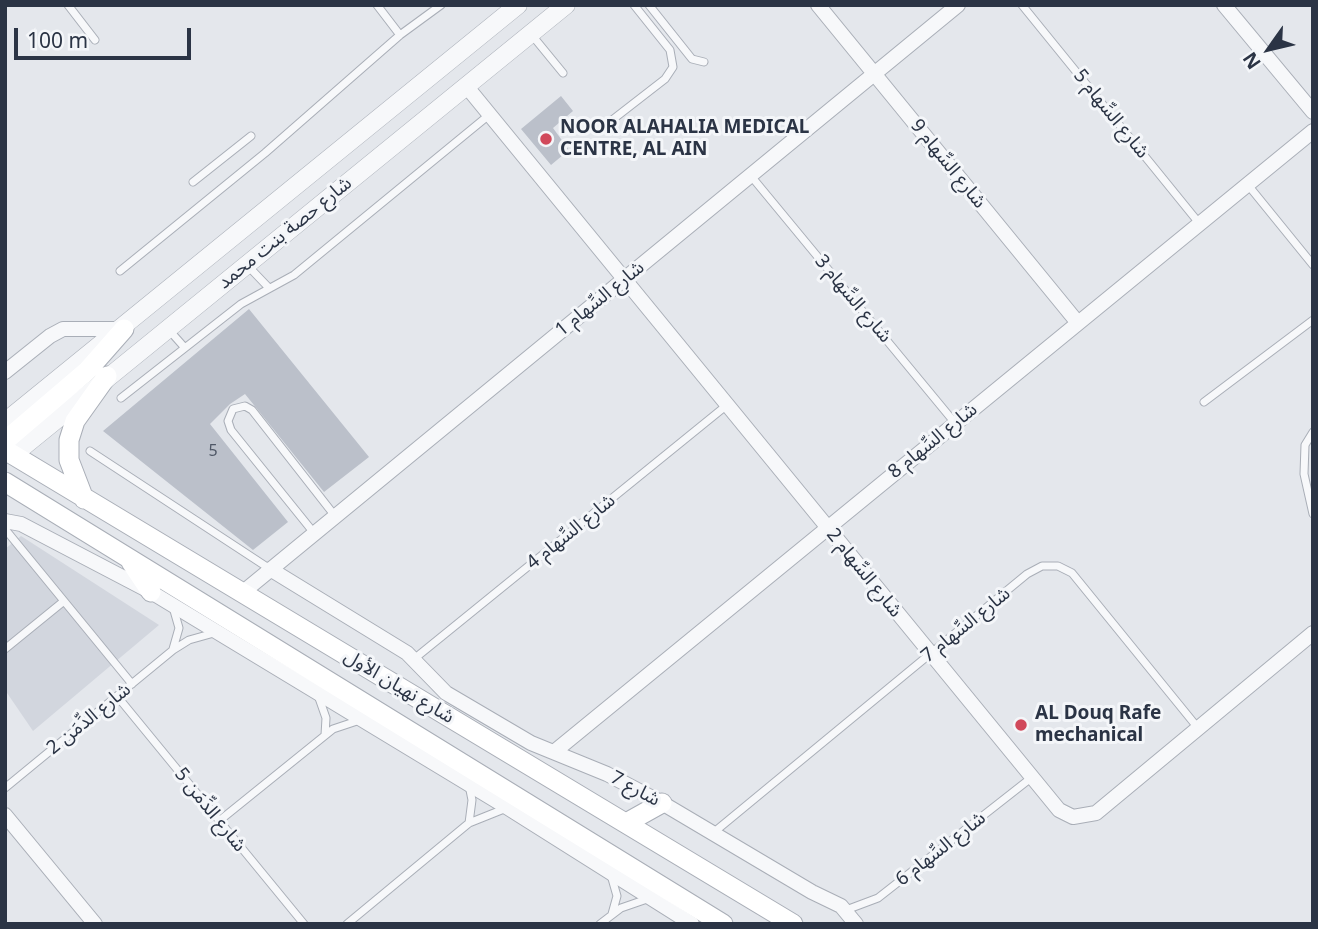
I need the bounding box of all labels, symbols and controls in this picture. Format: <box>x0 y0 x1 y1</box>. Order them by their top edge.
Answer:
scale bar <box>18 14 194 58</box>
north arrow <box>1234 14 1304 84</box>
text: 100 m <box>27 26 88 54</box>
text: N <box>1236 47 1267 74</box>
street label: شارع السِّهام 5 <box>1068 65 1154 163</box>
street label: شارع السِّهام 9 <box>905 115 991 213</box>
place label: NOOR ALAHALIA MEDICAL CENTRE, AL AIN <box>560 117 809 161</box>
marker: NOOR ALAHALIA MEDICAL CENTRE, AL AIN <box>538 131 554 147</box>
street label: شارع حصة بنت محمد <box>213 172 357 294</box>
street label: شارع السِّهام 3 <box>810 250 896 348</box>
street label: شارع السِّهام 1 <box>551 256 649 342</box>
street label: شارع السِّهام 8 <box>884 398 982 484</box>
house number: 5 <box>208 441 218 461</box>
street label: شارع السِّهام 4 <box>522 489 620 575</box>
street label: شارع السِّهام 2 <box>821 524 907 622</box>
street label: شارع السِّهام 7 <box>917 582 1015 668</box>
street label: شارع نهيان الأول <box>340 645 458 729</box>
street label: شارع الدِّمَن 2 <box>43 678 135 760</box>
place label: AL Douq Rafe mechanical <box>1035 703 1161 747</box>
marker: AL Douq Rafe mechanical <box>1013 717 1029 733</box>
street label: شارع الدِّمَن 5 <box>169 764 251 856</box>
street label: شارع 7 <box>606 767 664 811</box>
street label: شارع السِّهام 6 <box>892 807 990 891</box>

